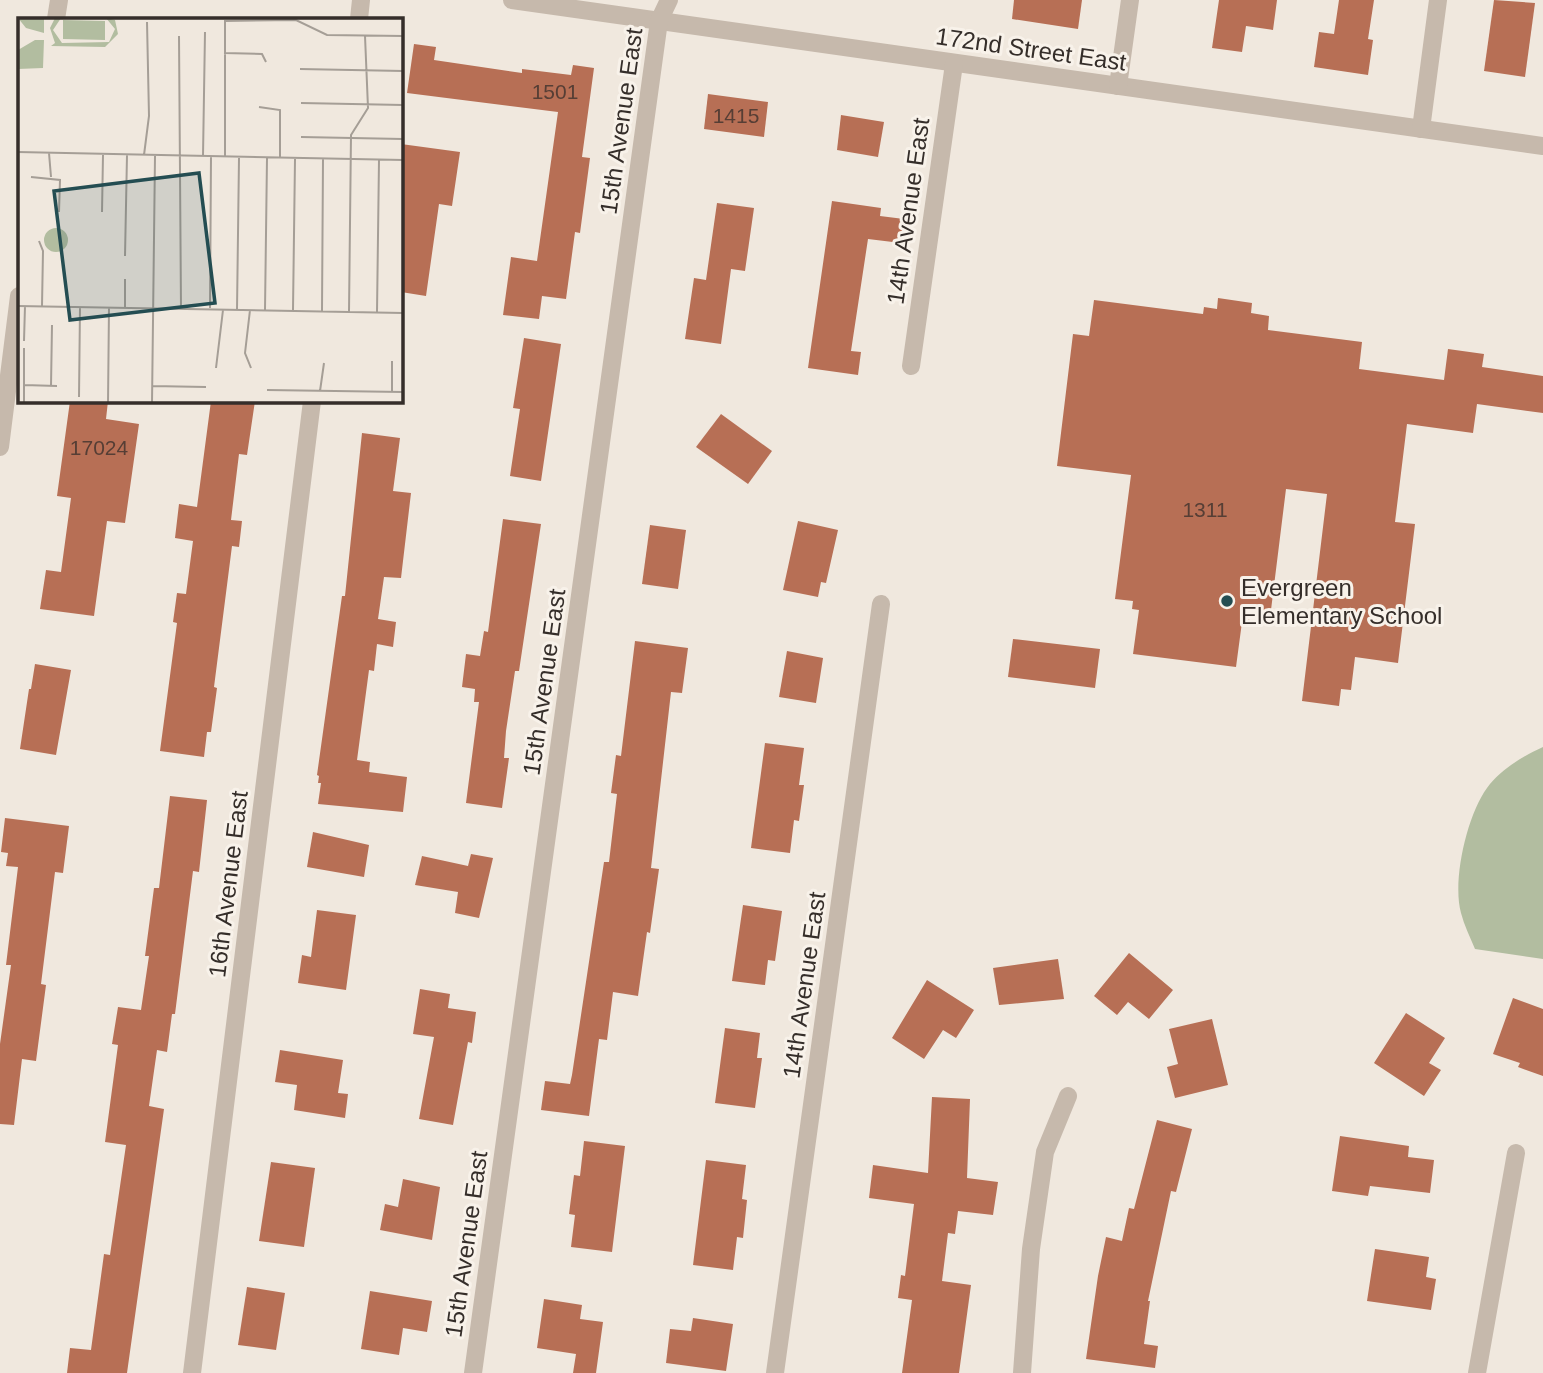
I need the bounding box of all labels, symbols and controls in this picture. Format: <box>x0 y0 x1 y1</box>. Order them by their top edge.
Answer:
inset map <box>18 18 402 402</box>
street label: 172nd Street East <box>934 22 1128 76</box>
street label: 15th Avenue East <box>595 26 647 216</box>
house number: 1501 <box>532 80 578 103</box>
house number: 1415 <box>713 104 759 127</box>
street label: 14th Avenue East <box>882 116 934 306</box>
house number: 17024 <box>70 436 129 459</box>
house number: 1311 <box>1182 498 1228 521</box>
place label: Evergreen Elementary School <box>1241 574 1442 629</box>
street label: 15th Avenue East <box>518 587 570 777</box>
marker: Evergreen Elementary School <box>1219 593 1235 609</box>
street label: 16th Avenue East <box>203 789 253 979</box>
street label: 14th Avenue East <box>778 890 830 1080</box>
street label: 15th Avenue East <box>440 1149 492 1339</box>

